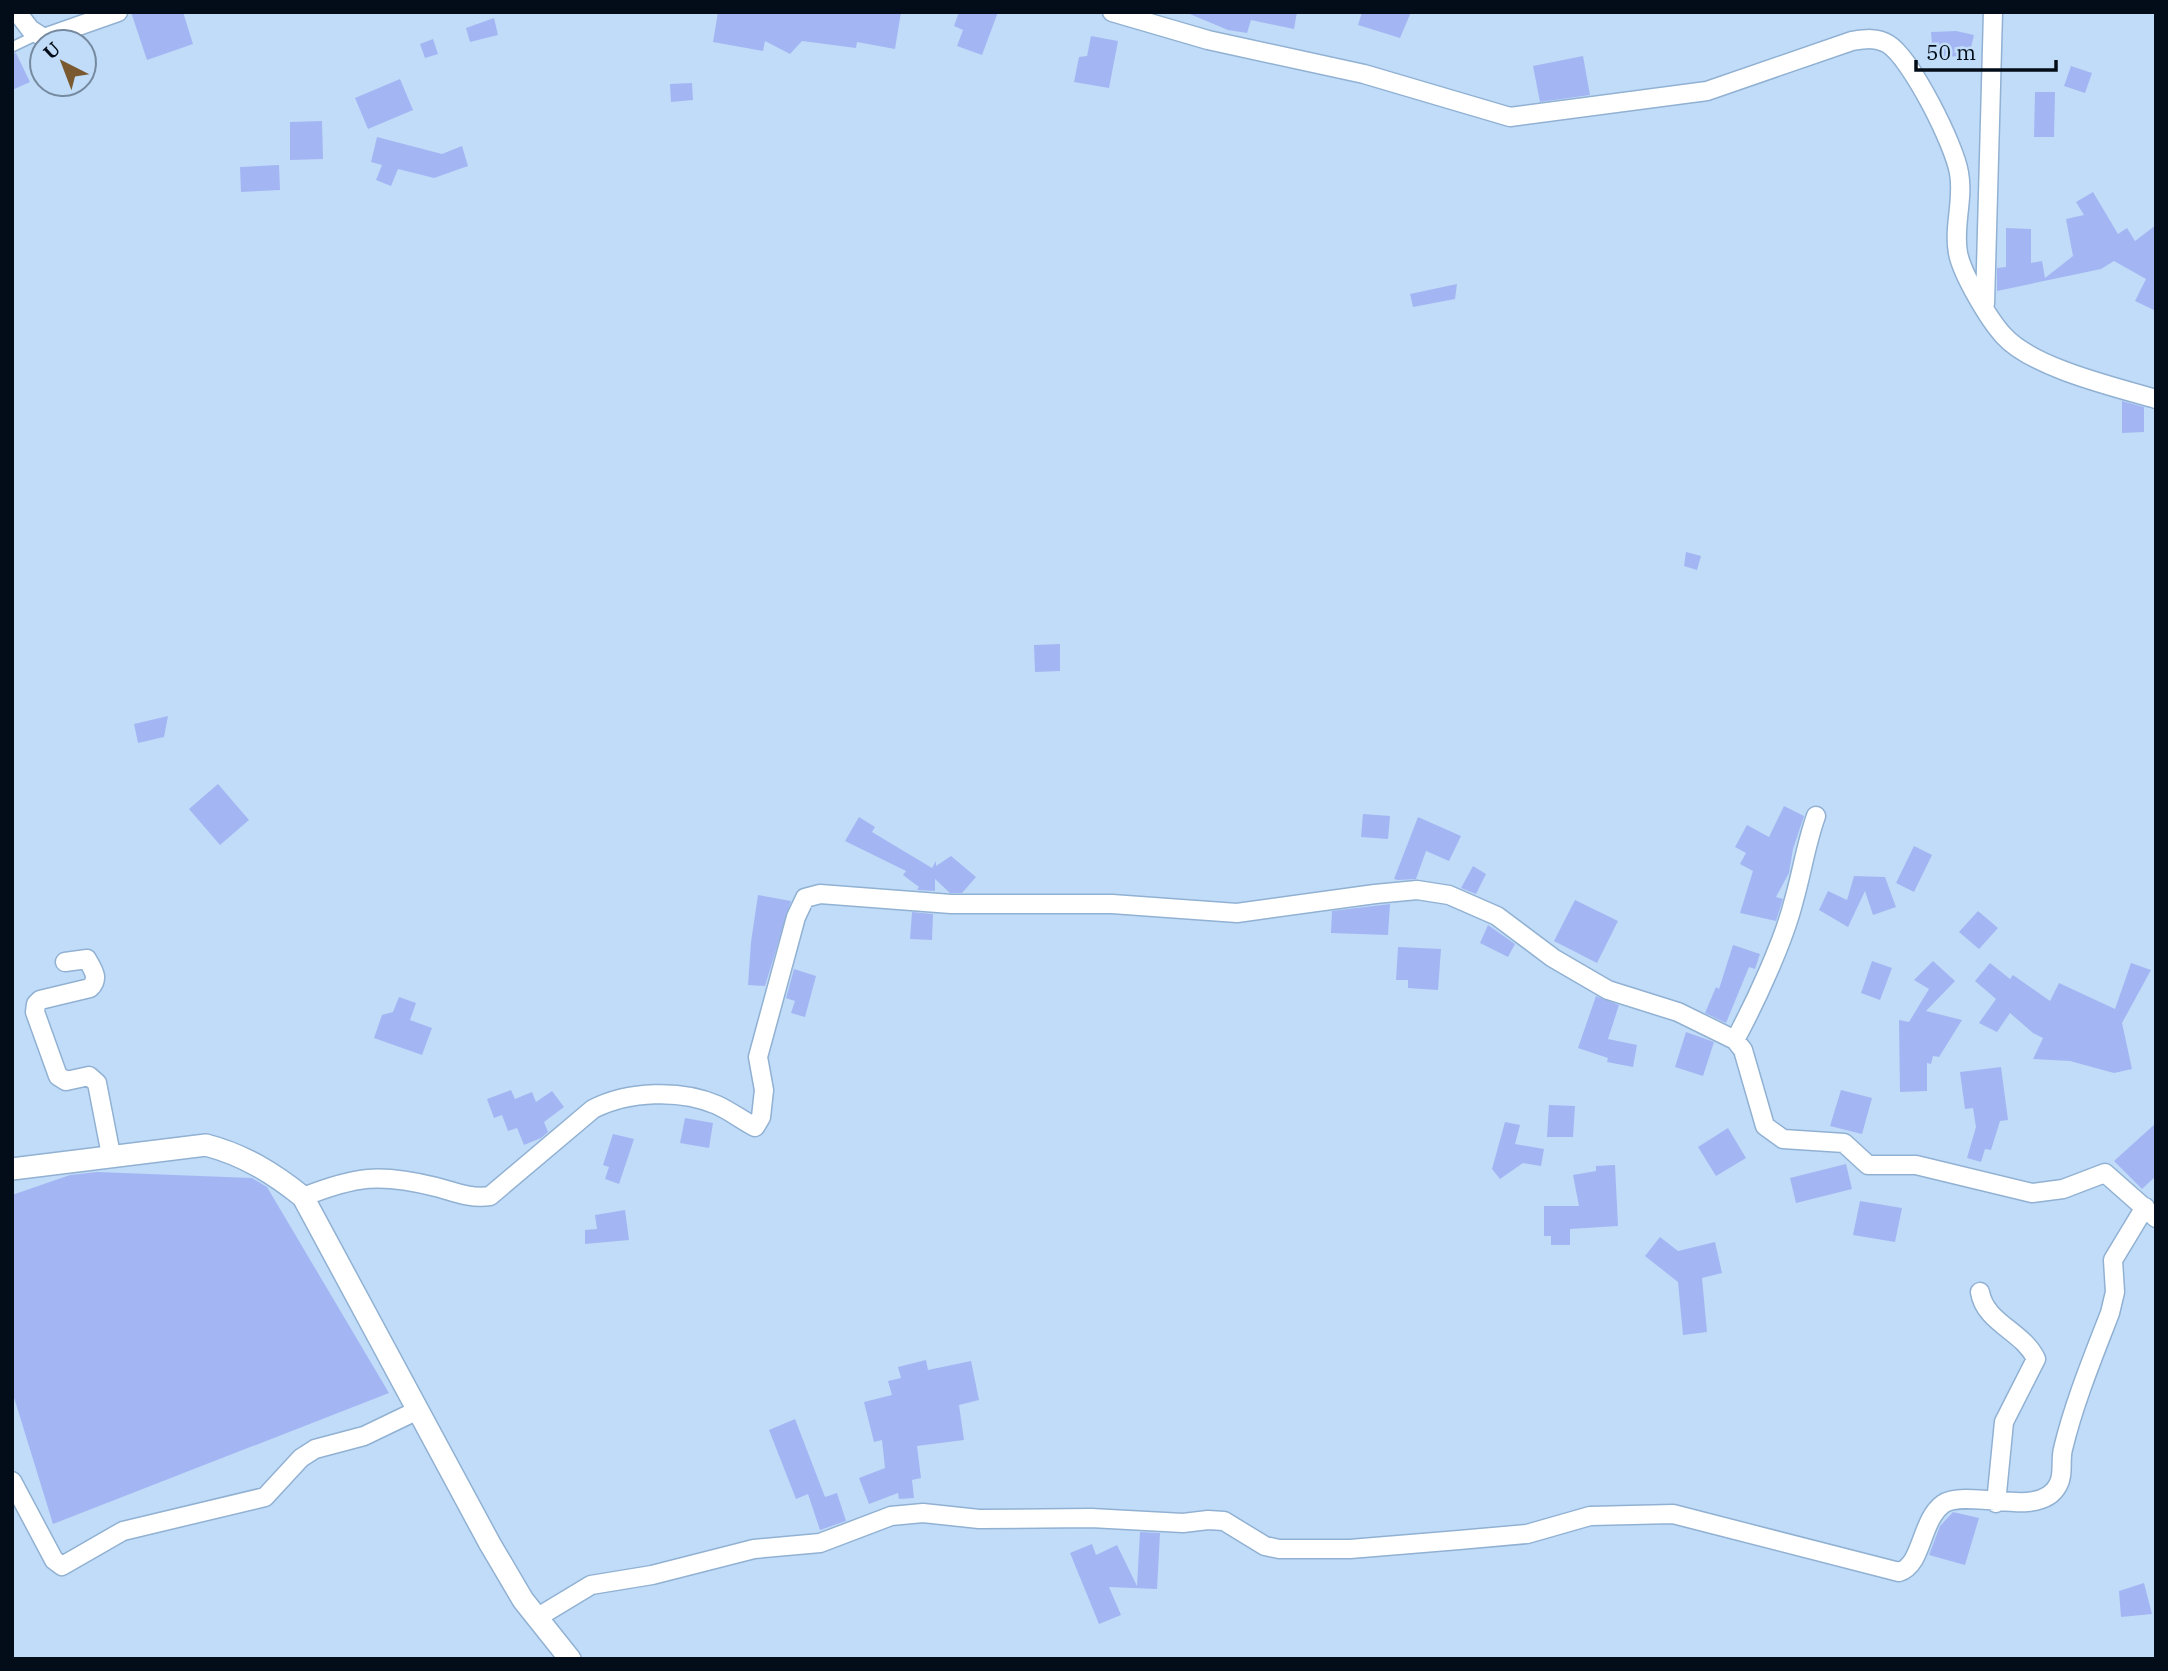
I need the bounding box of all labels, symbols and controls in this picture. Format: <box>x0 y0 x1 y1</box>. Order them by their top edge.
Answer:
north arrow <box>28 28 98 98</box>
scale bar <box>1916 28 2056 72</box>
text: U <box>38 37 65 64</box>
text: 50 m <box>1926 38 1976 66</box>

